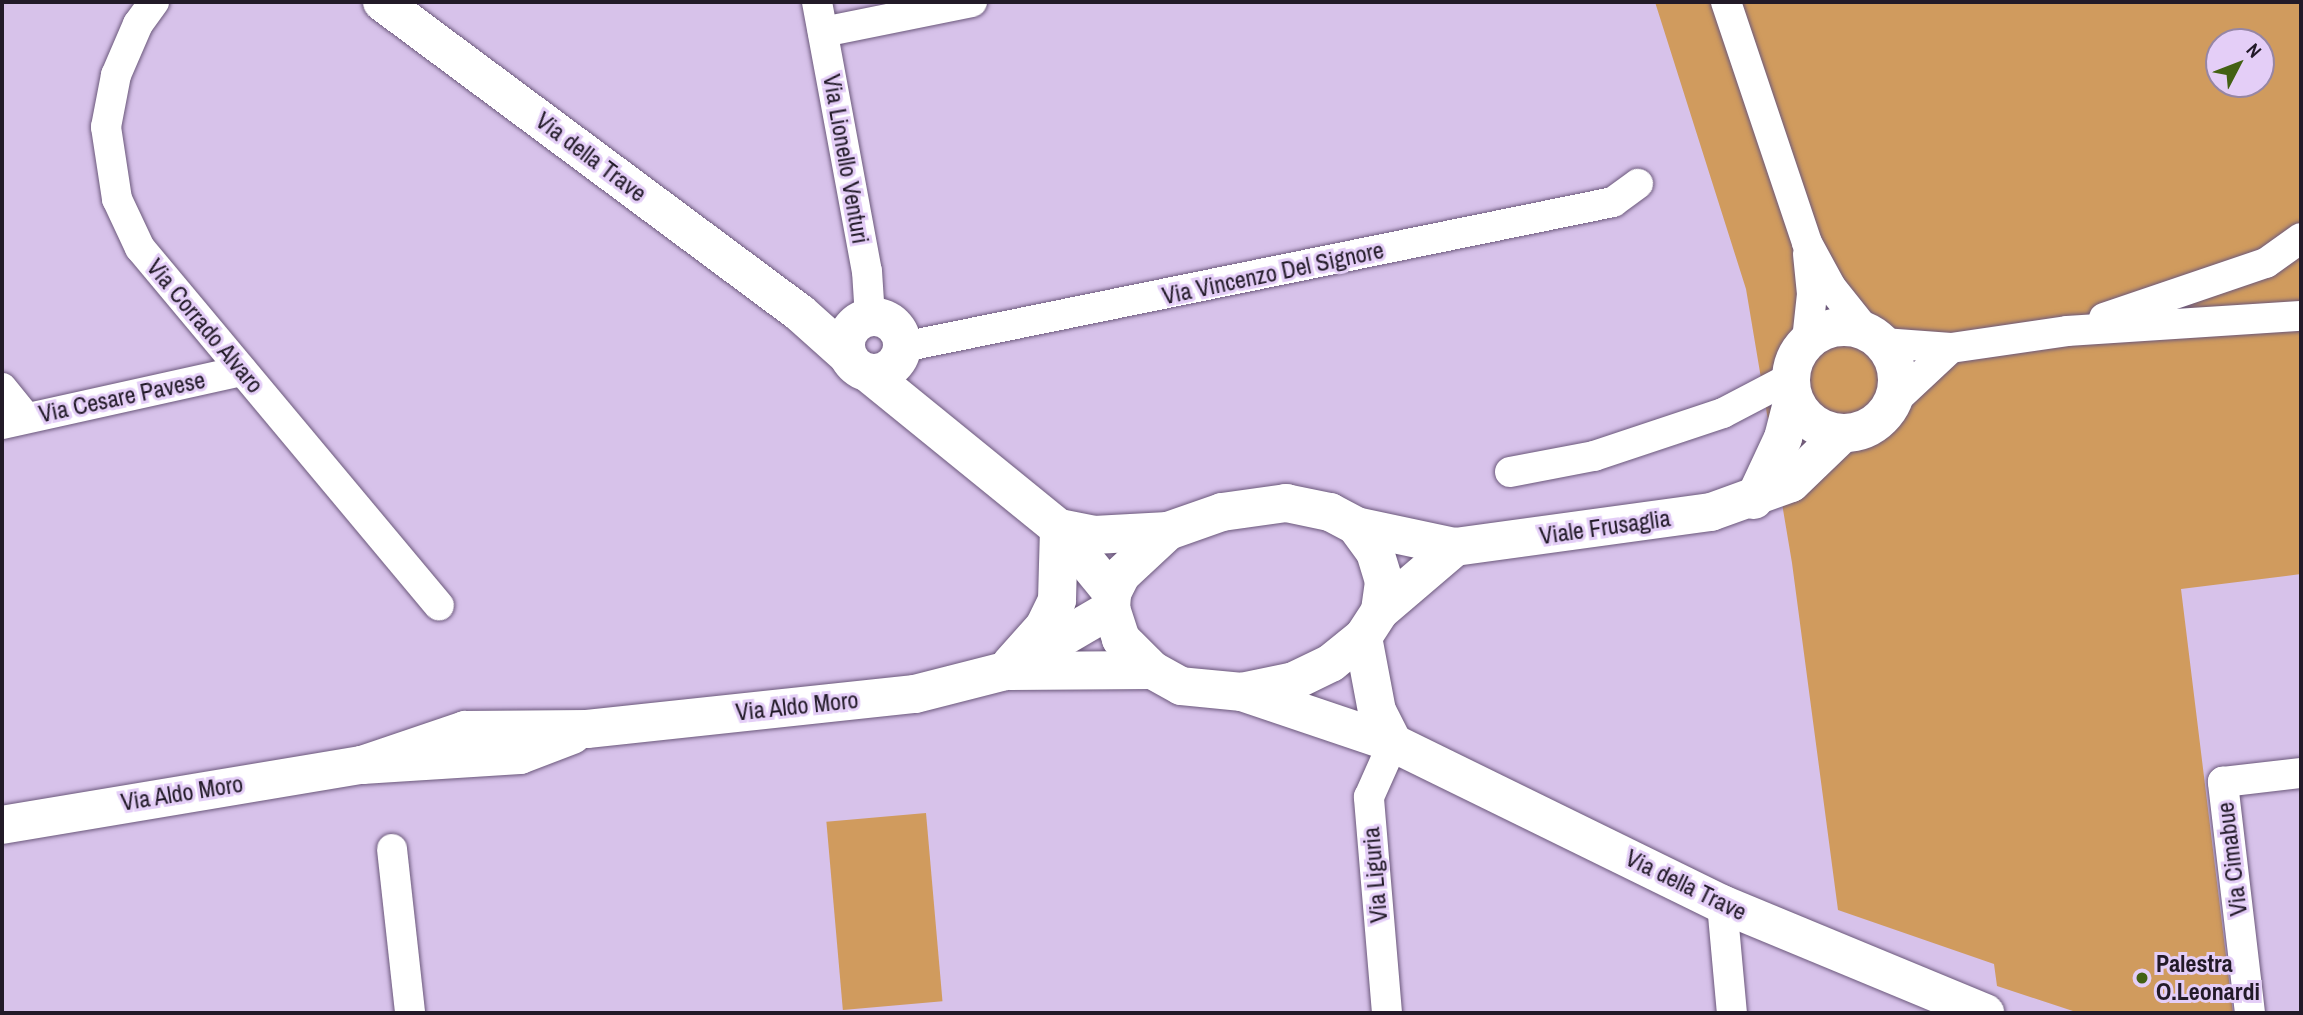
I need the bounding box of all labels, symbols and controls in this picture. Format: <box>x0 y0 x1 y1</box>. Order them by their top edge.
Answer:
north arrow <box>2205 28 2275 98</box>
text: N <box>2241 37 2268 63</box>
street label: Via Lionello Venturi <box>817 72 875 246</box>
street label: Via della Trave <box>530 106 652 208</box>
street label: Via Vincenzo Del Signore <box>1160 235 1386 311</box>
street label: Via Corrado Alvaro <box>140 253 270 399</box>
street label: Via Cesare Pavese <box>36 365 208 429</box>
street label: Viale Frusaglia <box>1538 504 1672 550</box>
street label: Via Aldo Moro <box>734 685 860 727</box>
street label: Via Aldo Moro <box>118 769 246 817</box>
street label: Via Cimabue <box>2211 800 2253 918</box>
street label: Via Liguria <box>1356 826 1394 924</box>
street label: Via della Trave <box>1621 843 1751 927</box>
place label: Palestra O.Leonardi <box>2156 950 2260 1006</box>
marker: Palestra O.Leonardi <box>2134 970 2150 986</box>

